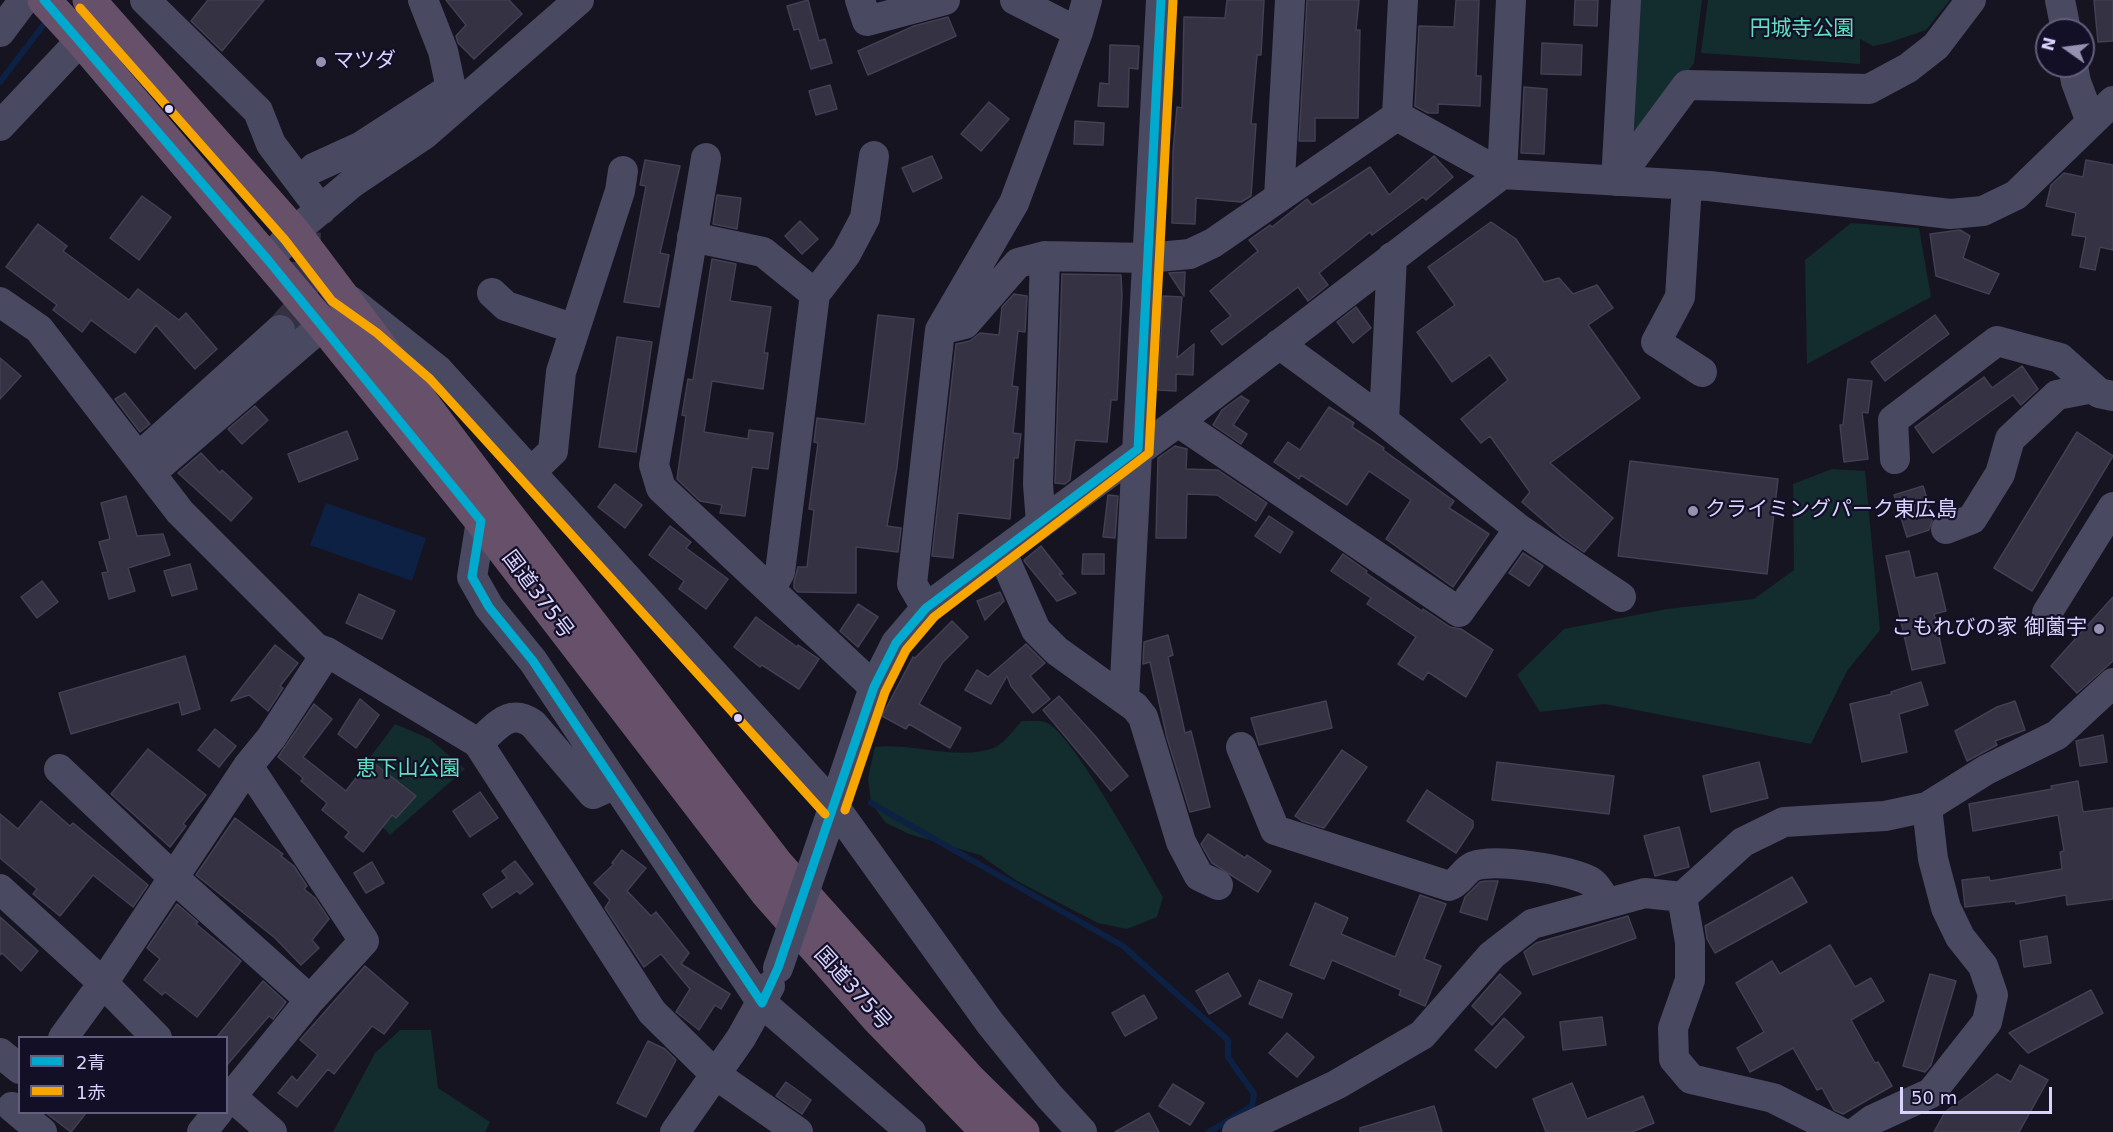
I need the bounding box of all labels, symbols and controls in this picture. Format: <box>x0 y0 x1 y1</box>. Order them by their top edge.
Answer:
park label: 円城寺公園 <box>1750 17 1854 43</box>
north arrow <box>2035 18 2095 78</box>
text: N <box>2038 35 2060 53</box>
place label: マツダ <box>333 49 396 75</box>
marker: マツダ <box>314 55 328 69</box>
unlabelled marker <box>163 103 175 115</box>
place label: クライミングパーク東広島 <box>1705 498 1957 524</box>
marker: クライミングパーク東広島 <box>1686 504 1700 518</box>
street label: 国道375号 <box>496 546 578 644</box>
place label: こもれびの家 御薗宇 <box>1891 616 2087 642</box>
marker: こもれびの家 御薗宇 <box>2092 622 2106 636</box>
unlabelled marker <box>732 712 744 724</box>
park label: 恵下山公園 <box>356 757 460 783</box>
street label: 国道375号 <box>808 942 896 1036</box>
legend <box>18 1036 228 1114</box>
text: 2青 <box>76 1052 105 1073</box>
scale bar <box>1903 1075 2054 1113</box>
text: 1赤 <box>76 1082 105 1103</box>
text: 50 m <box>1911 1087 1957 1108</box>

